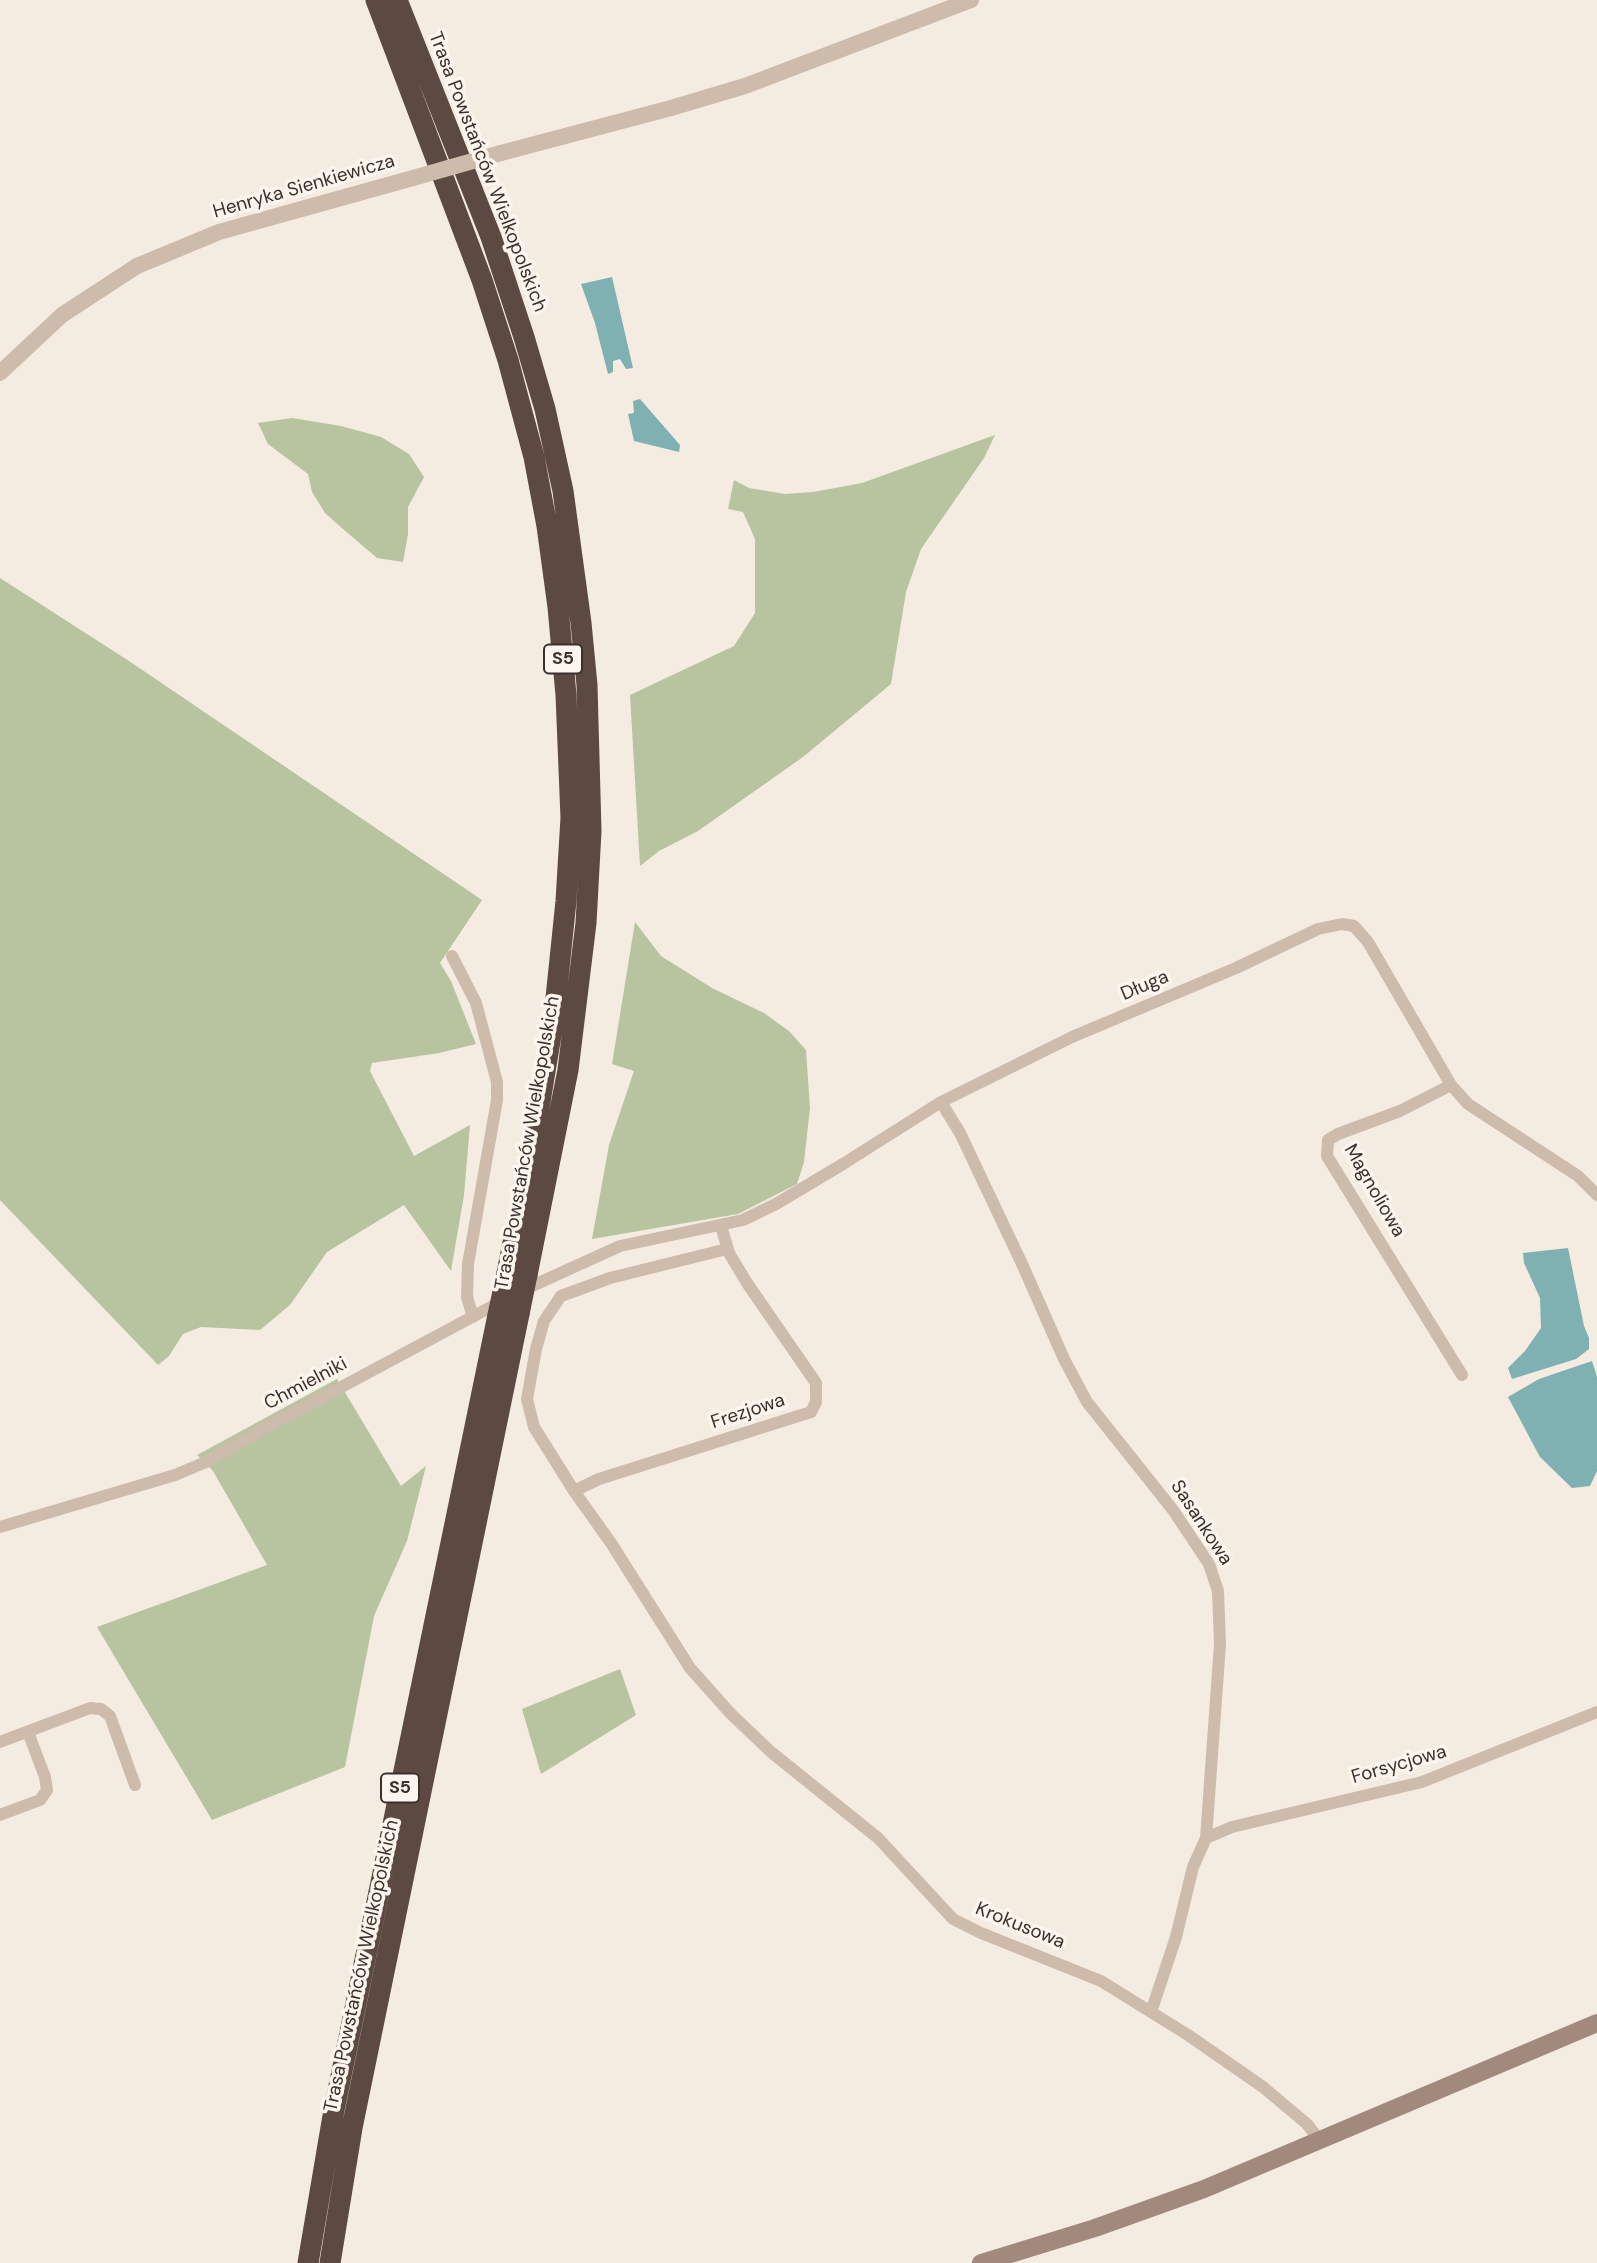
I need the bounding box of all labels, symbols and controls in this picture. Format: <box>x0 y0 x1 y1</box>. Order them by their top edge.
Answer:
street label: Trasa Powstańców Wielkopolskich <box>423 29 551 315</box>
street label: Henryka Sienkiewicza <box>211 150 397 224</box>
road number: S5 <box>544 644 582 674</box>
street label: Długa <box>1118 966 1172 1006</box>
street label: Trasa Powstańców Wielkopolskich <box>491 994 565 1292</box>
street label: Magnoliowa <box>1338 1141 1410 1241</box>
street label: Chmielniki <box>261 1353 351 1415</box>
street label: Frezjowa <box>708 1389 788 1435</box>
street label: Sasankowa <box>1165 1476 1237 1570</box>
street label: Forsycjowa <box>1349 1741 1449 1789</box>
road number: S5 <box>381 1773 419 1802</box>
street label: Trasa Powstańców Wielkopolskich <box>320 1818 404 2114</box>
street label: Krokusowa <box>972 1898 1068 1954</box>

